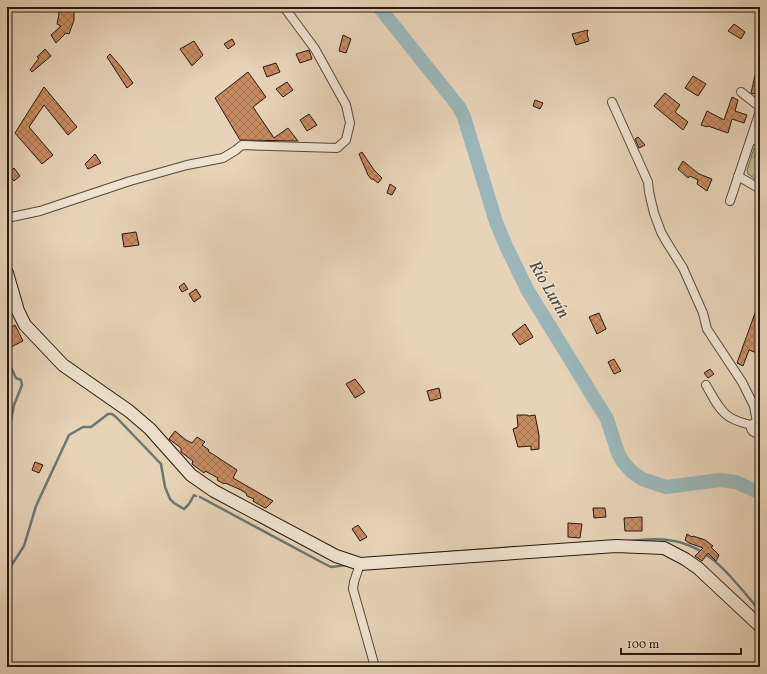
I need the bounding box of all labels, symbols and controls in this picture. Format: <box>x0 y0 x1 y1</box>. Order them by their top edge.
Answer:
water label: Río Lurín <box>523 257 574 323</box>
scale bar <box>621 630 741 656</box>
text: 100 m <box>627 637 660 653</box>

